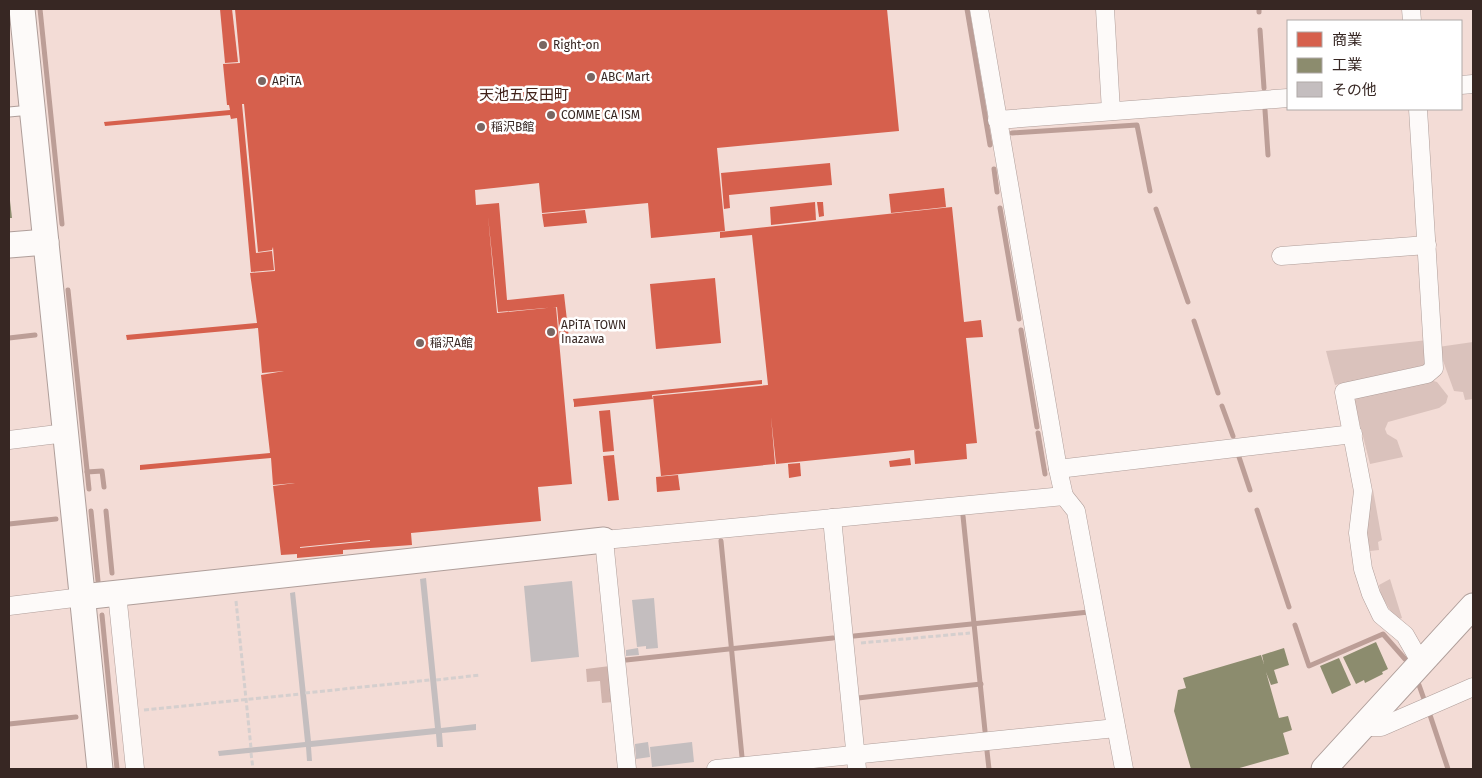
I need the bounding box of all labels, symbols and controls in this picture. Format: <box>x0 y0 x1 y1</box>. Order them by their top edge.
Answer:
legend <box>1287 20 1462 110</box>
text: 商業 <box>1332 31 1362 49</box>
place label: Right-on <box>553 38 600 52</box>
marker: Right-on <box>537 39 549 51</box>
text: 工業 <box>1332 56 1362 74</box>
place label: ABC Mart <box>601 70 651 84</box>
marker: ABC Mart <box>585 71 597 83</box>
place label: APiTA <box>272 74 302 88</box>
marker: APiTA <box>256 75 268 87</box>
text: その他 <box>1332 81 1377 99</box>
district label: 天池五反田町 <box>479 86 569 104</box>
place label: COMME CA ISM <box>561 108 640 122</box>
marker: COMME CA ISM <box>545 109 557 121</box>
place label: 稲沢B館 <box>491 120 534 134</box>
marker: 稲沢B館 <box>475 121 487 133</box>
place label: APiTA TOWN Inazawa <box>561 318 626 346</box>
marker: APiTA TOWN Inazawa <box>545 326 557 338</box>
place label: 稲沢A館 <box>430 336 473 350</box>
marker: 稲沢A館 <box>414 337 426 349</box>

